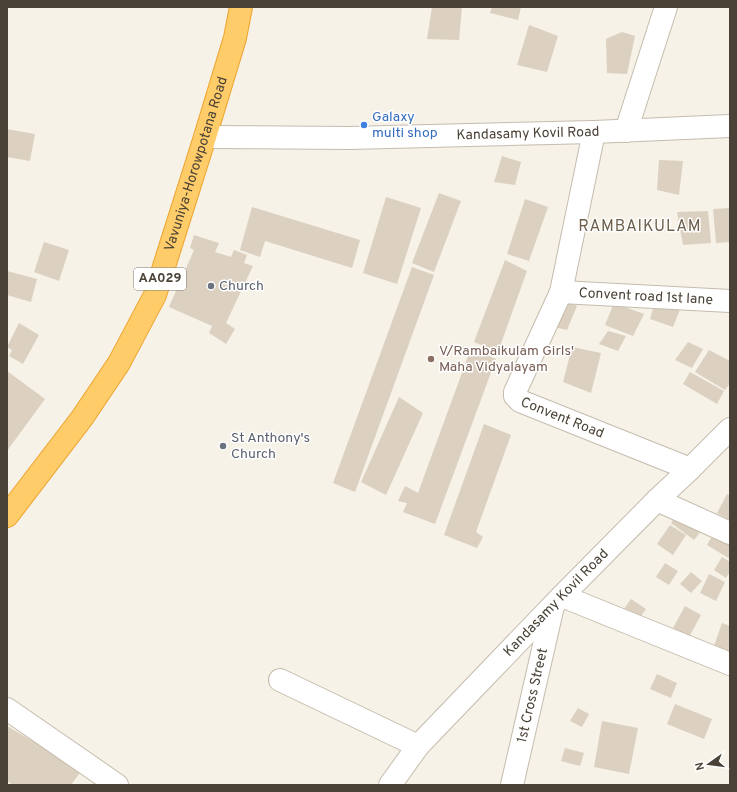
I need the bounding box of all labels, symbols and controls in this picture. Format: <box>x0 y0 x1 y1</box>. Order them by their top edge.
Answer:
street label: Vavuniya-Horowpotana Road <box>161 75 231 253</box>
place label: Galaxy multi shop <box>372 109 438 142</box>
marker: Galaxy multi shop <box>359 120 369 130</box>
street label: Kandasamy Kovil Road <box>456 123 600 144</box>
district label: RAMBAIKULAM <box>578 217 702 237</box>
road number: AA029 <box>134 268 186 290</box>
place label: Church <box>219 278 264 295</box>
marker: Church <box>206 281 216 291</box>
street label: Convent road 1st lane <box>578 284 714 309</box>
place label: V/Rambaikulam Girls' Maha Vidyalayam <box>439 343 574 376</box>
marker: V/Rambaikulam Girls' Maha Vidyalayam <box>426 354 436 364</box>
street label: Convent Road <box>518 394 606 442</box>
place label: St Anthony's Church <box>231 430 310 463</box>
marker: St Anthony's Church <box>218 441 228 451</box>
street label: Kandasamy Kovil Road <box>500 545 612 660</box>
street label: 1st Cross Street <box>513 646 552 744</box>
north arrow <box>689 744 729 784</box>
text: N <box>693 761 708 772</box>

